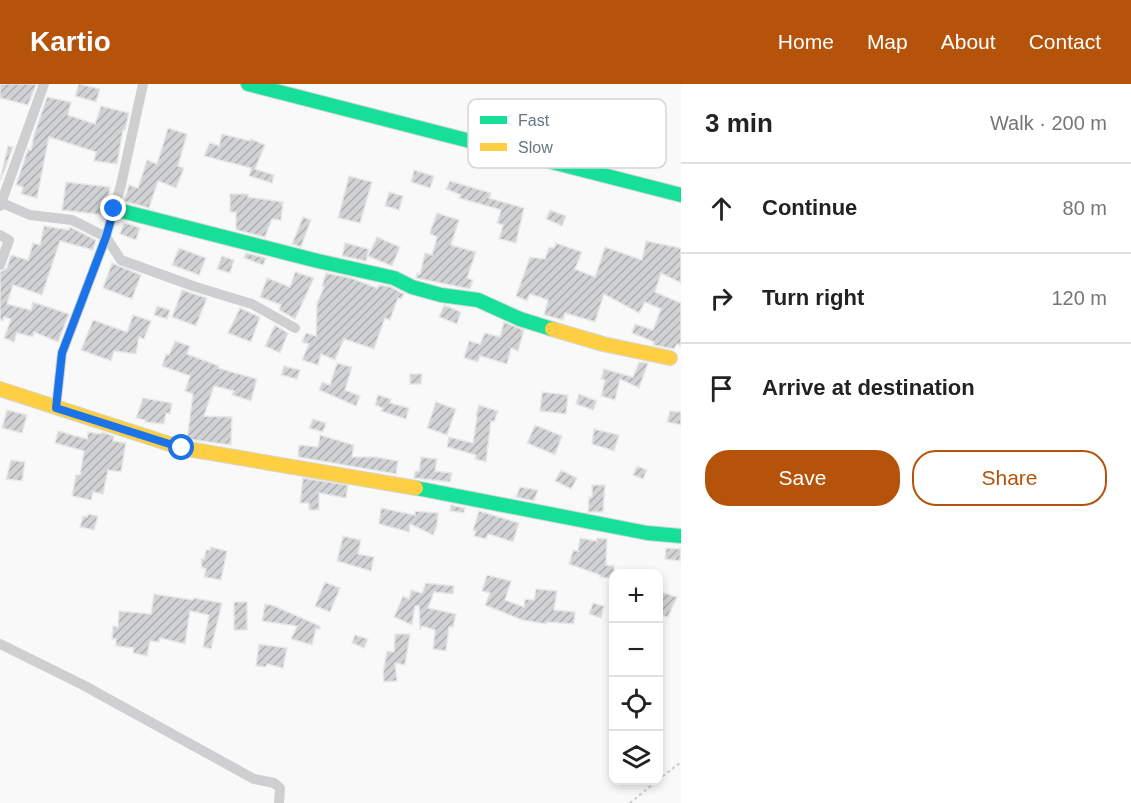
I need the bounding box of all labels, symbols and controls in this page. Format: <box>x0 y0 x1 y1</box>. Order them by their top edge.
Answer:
text: Kartio <box>30 26 111 57</box>
text: Home <box>778 30 834 53</box>
text: Map <box>867 30 908 53</box>
text: About <box>941 30 996 53</box>
text: Contact <box>1029 30 1101 53</box>
legend <box>468 99 666 168</box>
text: 3 min <box>705 108 773 138</box>
text: Fast <box>518 112 550 129</box>
text: Walk · 200 m <box>990 112 1107 134</box>
text: Slow <box>518 139 553 156</box>
icon: ahead <box>705 192 738 225</box>
route end <box>100 195 126 221</box>
text: Continue <box>762 195 857 220</box>
text: 80 m <box>1063 197 1107 219</box>
icon: right <box>705 282 738 315</box>
text: Turn right <box>762 285 864 310</box>
text: 120 m <box>1051 287 1107 309</box>
icon: arrive <box>705 372 738 405</box>
text: Arrive at destination <box>762 375 975 400</box>
route start <box>168 434 194 460</box>
button: Save <box>705 450 900 506</box>
button: Share <box>912 450 1107 506</box>
map controls <box>609 569 663 785</box>
button: + <box>609 569 663 623</box>
button: − <box>609 623 663 677</box>
button: locate <box>609 677 663 731</box>
button: layers <box>609 731 663 785</box>

